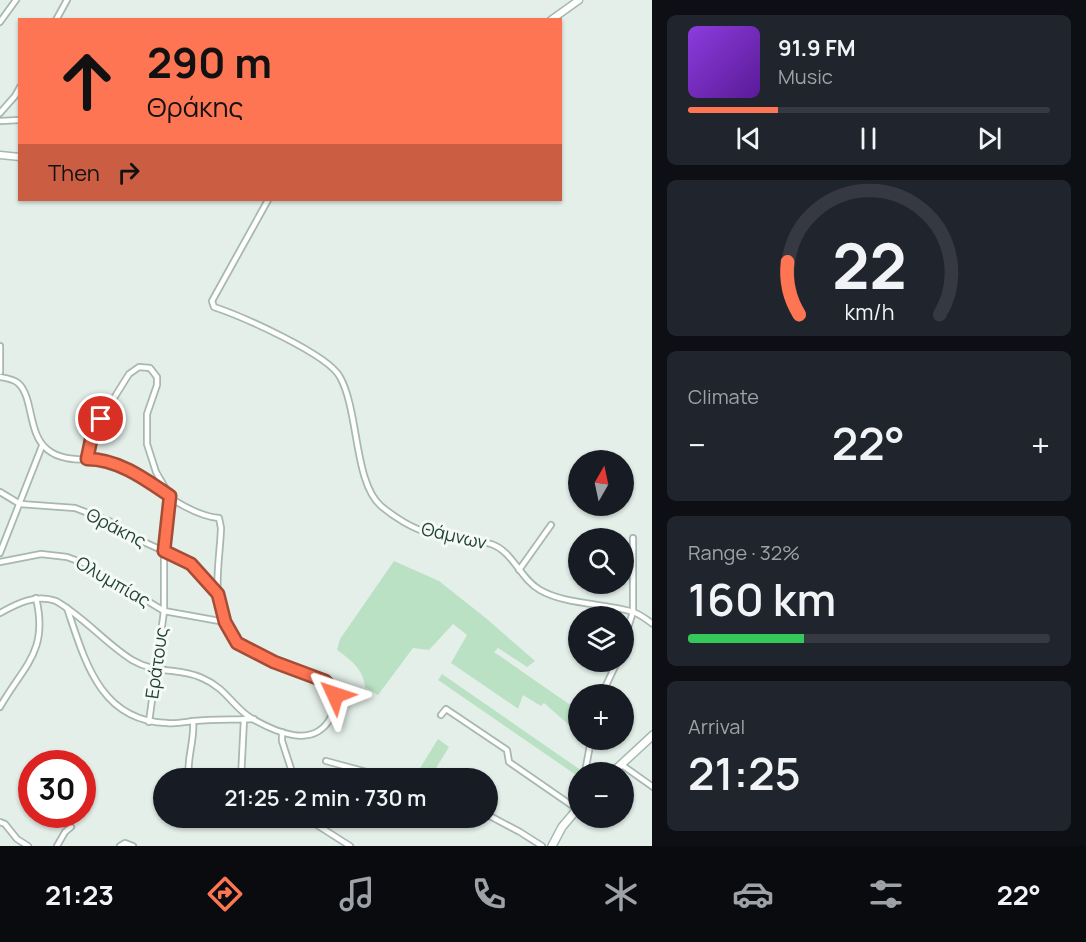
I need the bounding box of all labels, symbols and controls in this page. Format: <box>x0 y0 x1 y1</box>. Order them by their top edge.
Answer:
text: 290 m <box>147 33 272 91</box>
text: 91.9 FM <box>778 33 856 63</box>
icon: ahead <box>48 42 126 120</box>
text: Music <box>778 63 833 90</box>
text: Θράκης <box>147 88 243 125</box>
icon: previous <box>732 122 765 155</box>
icon: pause <box>852 122 885 155</box>
icon: next <box>973 122 1006 155</box>
icon: right <box>112 156 145 189</box>
text: Then <box>48 158 100 188</box>
text: 22 <box>832 222 906 308</box>
text: km/h <box>844 297 894 326</box>
text: Climate <box>688 383 759 410</box>
pin <box>75 393 126 444</box>
icon: arrive <box>84 402 117 435</box>
text: 22° <box>832 412 905 474</box>
text: − <box>688 422 706 467</box>
text: + <box>1031 422 1050 467</box>
north arrow <box>568 450 634 516</box>
map controls <box>568 450 634 828</box>
street label: Θράκης <box>82 502 151 552</box>
street label: Θάμνων <box>419 516 489 554</box>
button: search <box>568 528 634 594</box>
text: Range · 32% <box>688 539 800 566</box>
street label: Ολυμπίας <box>72 550 155 612</box>
text: 160 km <box>688 568 836 630</box>
button: layers <box>568 606 634 672</box>
street label: Εράτους <box>139 626 173 700</box>
position arrow <box>303 663 367 727</box>
button: + <box>568 684 634 750</box>
text: Arrival <box>688 713 745 740</box>
text: 21:25 <box>688 742 801 804</box>
speed limit sign: 30 <box>18 750 96 828</box>
button: − <box>568 762 634 828</box>
text: 21:25 · 2 min · 730 m <box>224 783 427 813</box>
icon: directions <box>204 873 246 915</box>
icon: music <box>336 873 378 915</box>
icon: phone <box>468 873 510 915</box>
icon: climate <box>600 873 642 915</box>
icon: car <box>732 873 774 915</box>
icon: filters <box>865 873 907 915</box>
text: 21:23 <box>45 876 114 913</box>
text: 22° <box>997 876 1041 913</box>

